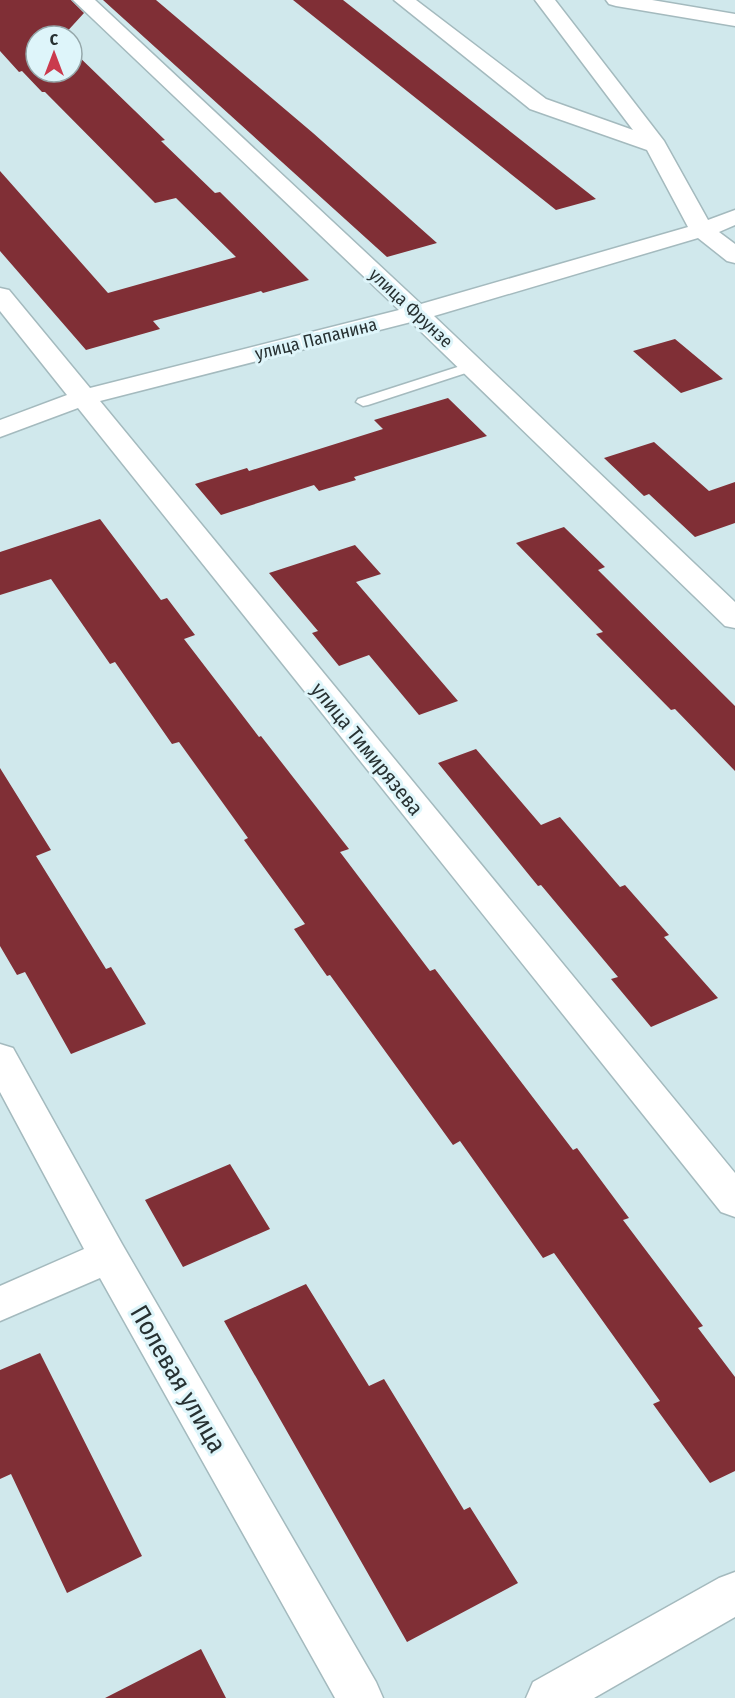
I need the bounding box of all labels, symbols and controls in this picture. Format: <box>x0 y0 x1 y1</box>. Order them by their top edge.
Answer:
north arrow <box>24 24 84 84</box>
text: С <box>50 30 59 49</box>
street label: улица Фрунзе <box>365 264 458 352</box>
street label: улица Папанина <box>253 313 379 365</box>
street label: улица Тимирязева <box>305 677 429 821</box>
street label: Полевая улица <box>123 1300 233 1458</box>

